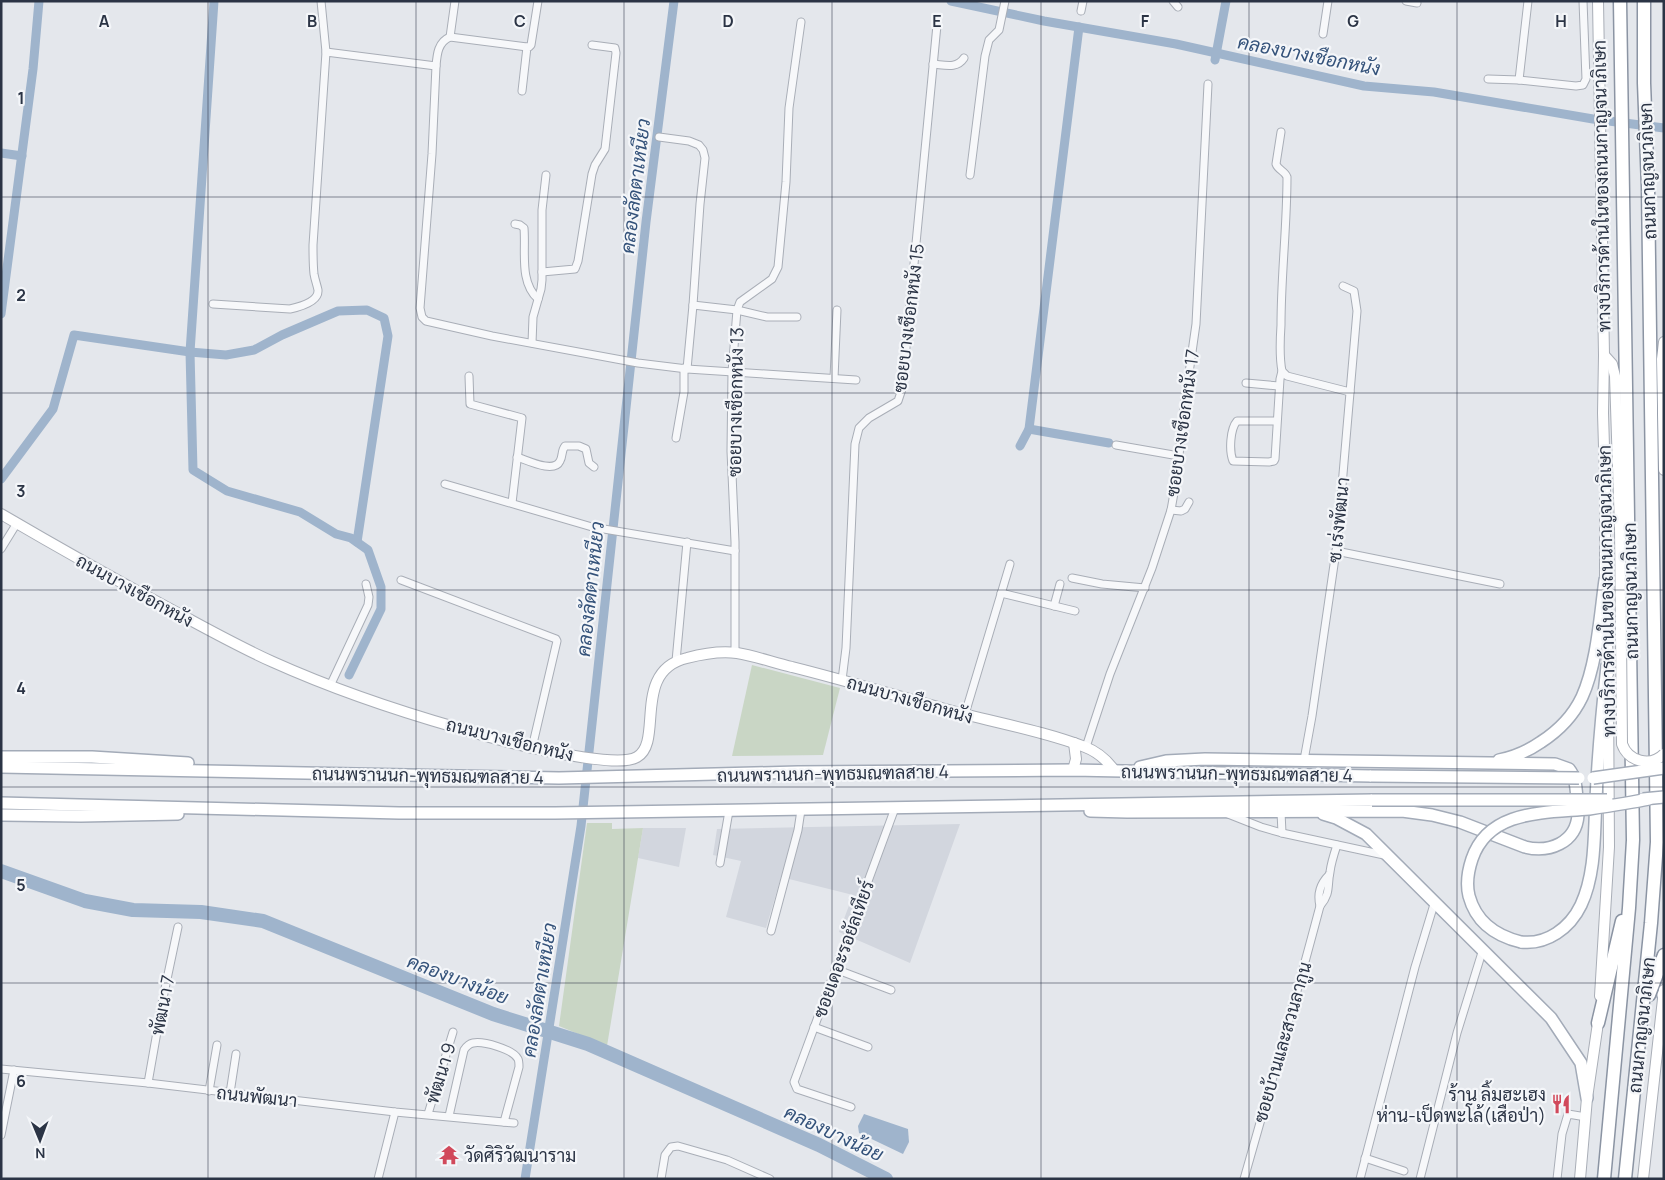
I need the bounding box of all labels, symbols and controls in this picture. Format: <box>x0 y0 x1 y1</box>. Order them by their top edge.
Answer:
text: A <box>99 10 110 32</box>
text: B <box>307 10 317 32</box>
text: C <box>514 10 526 32</box>
text: D <box>722 10 734 32</box>
text: E <box>932 10 942 32</box>
text: F <box>1141 10 1150 32</box>
text: G <box>1347 10 1359 32</box>
text: H <box>1555 10 1567 32</box>
water label: คลองบางเชือกหนัง <box>1236 28 1383 82</box>
street label: ทางบริการด้านในของถนนกาญจนาภิเษก <box>1586 40 1616 332</box>
text: 1 <box>17 87 25 109</box>
street label: ถนนกาญจนาภิเษก <box>1633 102 1661 240</box>
water label: คลองลัดตาเหนียว <box>614 117 656 255</box>
street label: ซอยบางเชือกหนัง 15 <box>887 242 929 394</box>
text: 2 <box>16 284 26 306</box>
street label: ซอยบางเชือกหนัง 13 <box>722 327 748 477</box>
street label: ซอยบางเชือกหนัง 17 <box>1160 348 1204 498</box>
street label: ทางบริการด้านในของถนนกาญจนาภิเษก <box>1591 445 1621 737</box>
street label: ซ.เร่งพัฒนา <box>1322 476 1354 564</box>
text: 3 <box>16 480 26 502</box>
water label: คลองลัดตาเหนียว <box>570 520 610 658</box>
street label: ถนนกาญจนาภิเษก <box>1617 522 1643 660</box>
street label: ถนนบางเชือกหนัง <box>72 548 198 632</box>
street label: ถนนบางเชือกหนัง <box>844 669 976 729</box>
text: 4 <box>16 677 26 699</box>
street label: ถนนบางเชือกหนัง <box>444 712 576 766</box>
street label: ถนนพรานนก-พุทธมณฑลสาย 4 <box>717 759 949 788</box>
street label: ถนนพรานนก-พุทธมณฑลสาย 4 <box>1121 759 1353 788</box>
street label: ถนนพรานนก-พุทธมณฑลสาย 4 <box>312 761 544 790</box>
text: 5 <box>16 874 26 896</box>
street label: ซอยเดอะรอยัลเทียร์ <box>807 877 879 1021</box>
water label: คลองลัดตาเหนียว <box>516 921 562 1059</box>
water label: คลองบางน้อย <box>404 948 512 1010</box>
street label: ถนนกาญจนาภิเษก <box>1622 956 1660 1094</box>
street label: ซอยบ้านและสวนลากูน <box>1248 959 1318 1126</box>
street label: พัฒนา 7 <box>144 973 180 1037</box>
street label: พัฒนา 9 <box>419 1039 461 1107</box>
text: 6 <box>16 1070 26 1092</box>
street label: ถนนพัฒนา <box>215 1080 299 1112</box>
place label: ร้าน ลิ้มฮะเฮง ห่าน-เป็ดพะโล้(เสือป่า) <box>1376 1080 1546 1127</box>
restaurant icon: ร้าน ลิ้มฮะเฮง ห่าน-เป็ดพะโล้(เสือป่า) <box>1550 1093 1572 1115</box>
water label: คลองบางน้อย <box>780 1099 888 1167</box>
north arrow <box>15 1115 65 1165</box>
place label: วัดศิริวัฒนาราม <box>464 1143 576 1167</box>
text: N <box>35 1144 45 1163</box>
temple icon: วัดศิริวัฒนาราม <box>438 1144 460 1166</box>

